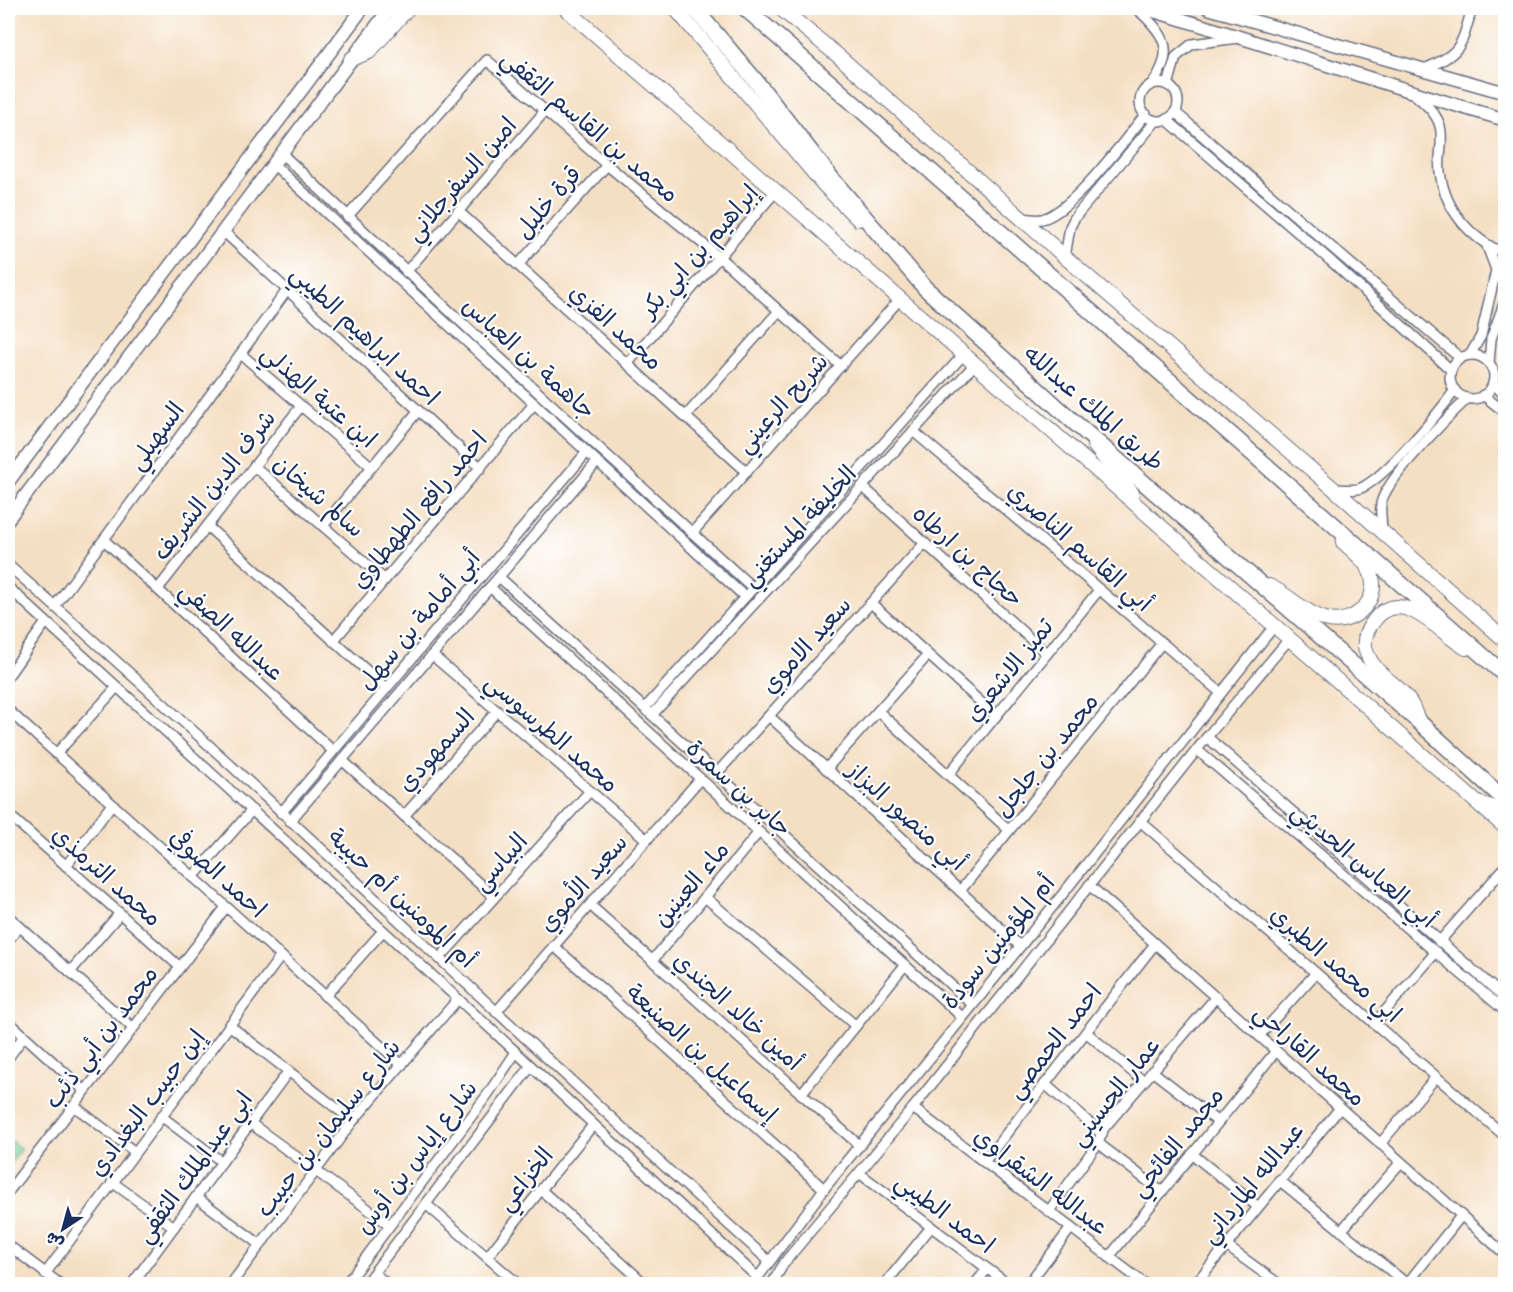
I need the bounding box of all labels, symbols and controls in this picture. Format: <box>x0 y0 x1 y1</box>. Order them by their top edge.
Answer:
street label: محمد بن القاسم الثقفي <box>491 44 684 214</box>
street label: امين السفرجلاني <box>400 111 528 251</box>
street label: قرة خليل <box>509 160 589 246</box>
street label: إبراهيم بن ابي بكر <box>632 179 770 329</box>
street label: احمد ابراهيم الطيبي <box>280 259 445 416</box>
street label: محمد الفزي <box>562 278 668 378</box>
street label: جاهمة بن العباس <box>455 291 601 427</box>
street label: ابن عتبة الهذلي <box>251 338 382 459</box>
street label: طريق الملك عبدالله <box>1016 339 1170 479</box>
street label: شريح الرعيني <box>730 348 839 463</box>
street label: السهيلي <box>122 396 196 480</box>
street label: شرف الدين الشريف <box>147 404 284 568</box>
street label: احمد رافع الطهطاوي <box>345 426 495 596</box>
street label: سالم شيخان <box>265 449 370 546</box>
street label: الخليفة المستغني <box>736 460 867 597</box>
street label: أبي القاسم الناصري <box>997 476 1159 623</box>
street label: حجاج بن ارطاه <box>905 499 1029 615</box>
street label: أبي أمامة بن سهل <box>351 543 491 700</box>
street label: عبدالله الصفي <box>169 576 290 692</box>
street label: سعيد الاموي <box>755 591 859 701</box>
street label: تميز الاشعري <box>959 612 1062 729</box>
street label: محمد الطرسوسي <box>475 668 624 804</box>
street label: محمد بن جلجل <box>988 688 1107 824</box>
street label: السمهودي <box>391 703 483 799</box>
street label: جابر بن سمرة <box>679 734 797 845</box>
street label: أبي منصور البزاز <box>836 753 973 882</box>
street label: أبي العباس الحديثي <box>1281 796 1443 939</box>
street label: محمد الترمذي <box>45 820 167 935</box>
street label: احمد الصوفي <box>162 822 273 926</box>
street label: أم المومنين أم حبيبة <box>320 822 482 977</box>
street label: سعيد الأموي <box>531 826 635 940</box>
street label: البياسي <box>467 827 539 902</box>
street label: ماء العينين <box>647 836 737 934</box>
street label: أم المؤمنين سودة <box>935 869 1064 1017</box>
street label: ابي محمد الطبري <box>1260 900 1407 1034</box>
street label: أمين خالد الجندي <box>666 945 809 1078</box>
street label: محمد بن أبي ذئب <box>38 960 169 1118</box>
street label: إسماعيل بن الصنيعة <box>619 978 783 1130</box>
street label: احمد الحمصي <box>1000 978 1113 1108</box>
street label: محمد القاراحي <box>1244 998 1371 1118</box>
street label: إبن حبيب البغدادي <box>83 1024 214 1184</box>
street label: عمار الحسيني <box>1063 1031 1172 1156</box>
street label: شارع سليمان بن حبيب <box>250 1033 409 1224</box>
street label: شارع إياس بن أوس <box>348 1074 485 1241</box>
street label: محمد الفائحي <box>1124 1081 1235 1207</box>
street label: ابي عبدالملك الثقفي <box>130 1086 264 1252</box>
street label: عبدالله المارداني <box>1195 1117 1315 1254</box>
street label: عبدالله الشقراوي <box>966 1121 1114 1243</box>
street label: الخزاعي <box>491 1141 565 1221</box>
street label: احمد الطيبي <box>886 1167 1000 1265</box>
north arrow <box>33 1199 93 1259</box>
text: ش <box>42 1226 68 1254</box>

